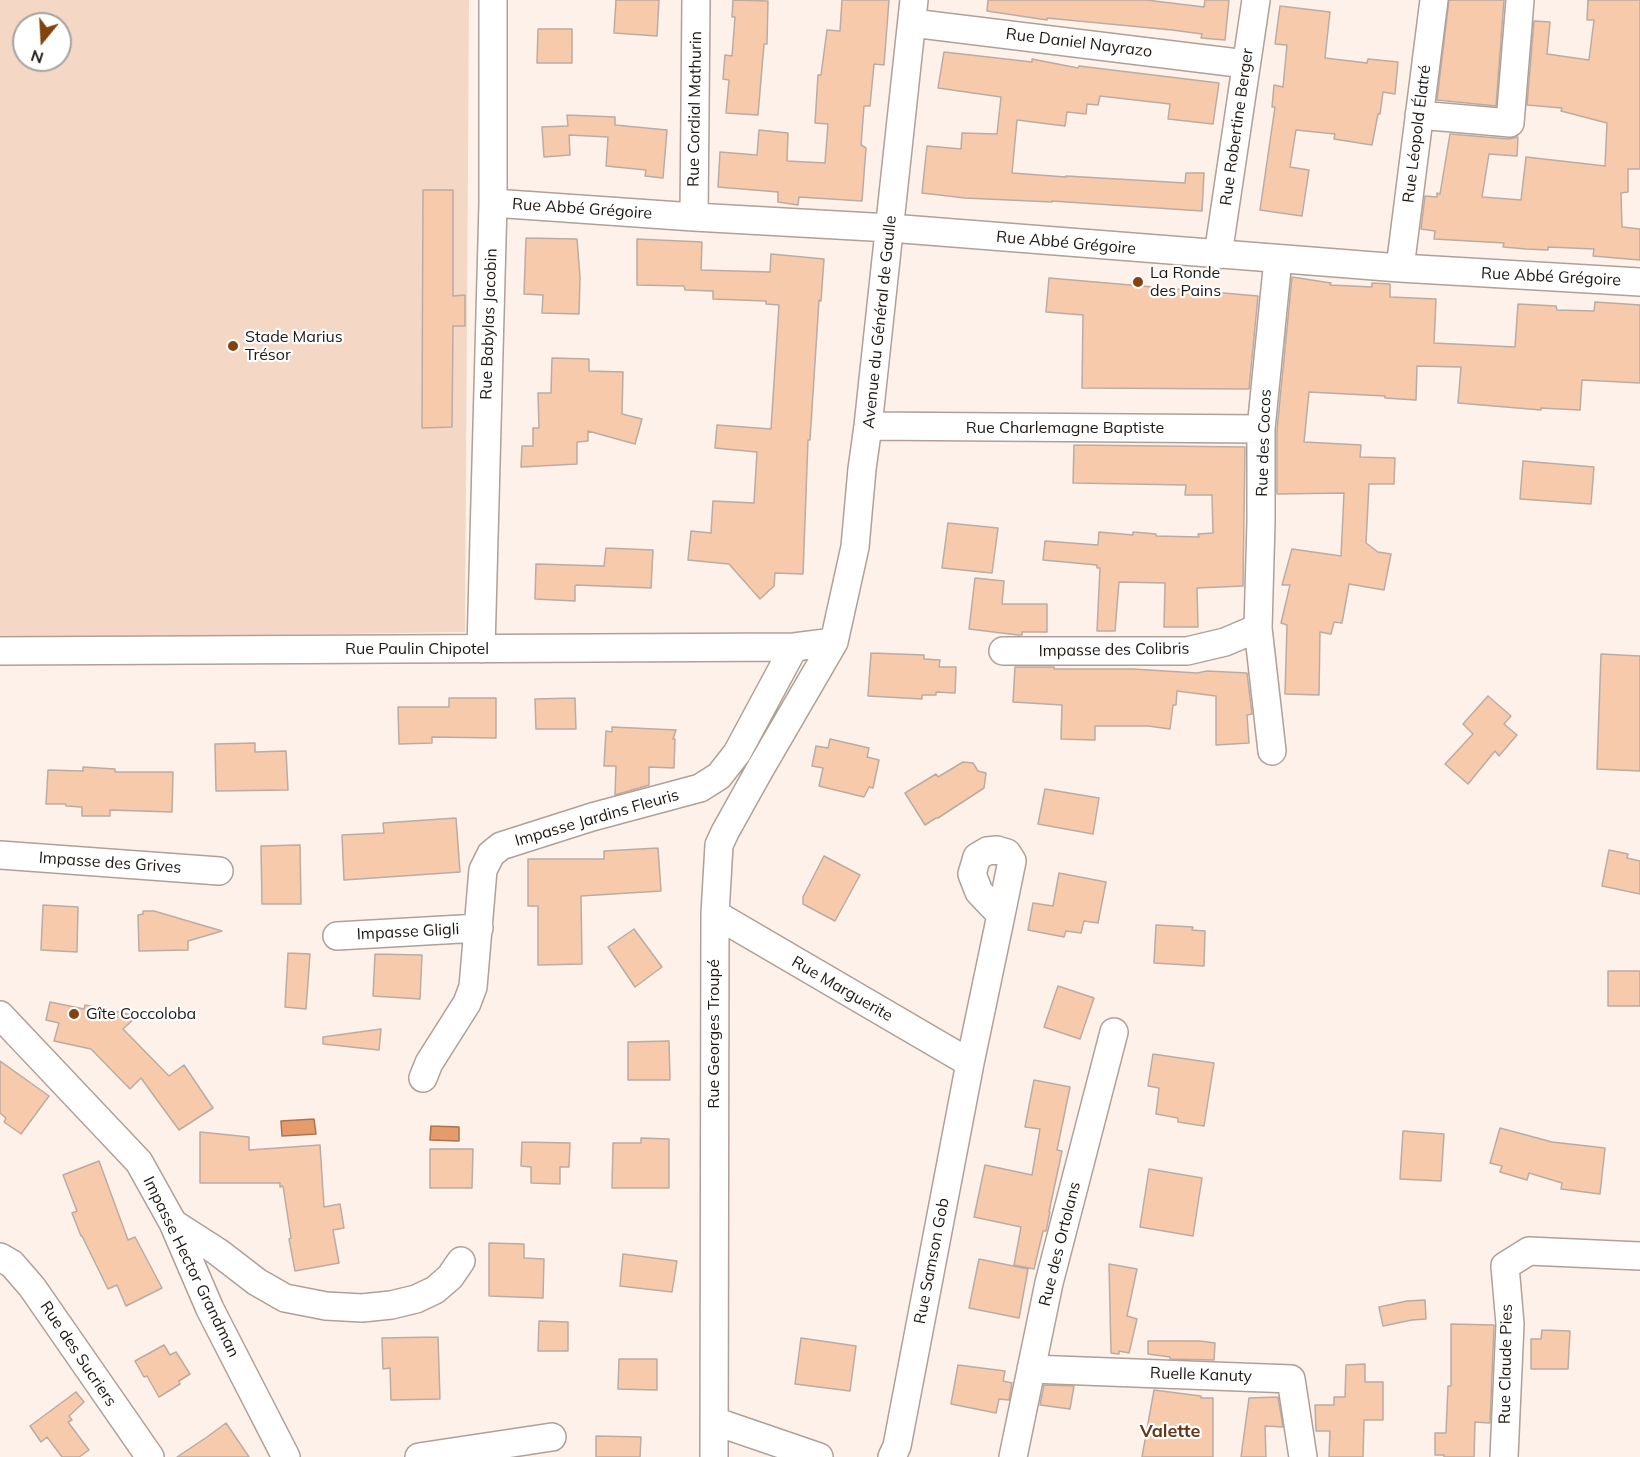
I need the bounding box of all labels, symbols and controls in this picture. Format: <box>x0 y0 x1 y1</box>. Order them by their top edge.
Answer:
north arrow <box>12 12 72 72</box>
street label: Rue Daniel Nayrazo <box>1005 25 1153 61</box>
street label: Rue Cordial Mathurin <box>684 31 706 187</box>
text: N <box>28 46 46 69</box>
street label: Rue Robertine Berger <box>1216 47 1258 207</box>
street label: Rue Léopold Élatré <box>1399 64 1435 204</box>
street label: Rue Abbé Grégoire <box>511 195 653 223</box>
street label: Avenue du Général de Gaulle <box>859 215 901 429</box>
street label: Rue Abbé Grégoire <box>995 227 1137 259</box>
street label: Rue Babylas Jacobin <box>477 248 501 400</box>
place label: La Ronde des Pains <box>1150 263 1221 301</box>
street label: Rue Abbé Grégoire <box>1481 264 1621 290</box>
marker: La Ronde des Pains <box>1131 275 1145 289</box>
place label: Stade Marius Trésor <box>245 327 343 365</box>
marker: Stade Marius Trésor <box>226 339 240 353</box>
street label: Rue des Cocos <box>1253 389 1275 497</box>
street label: Rue Charlemagne Baptiste <box>966 418 1164 438</box>
street label: Rue Paulin Chipotel <box>345 639 489 659</box>
street label: Impasse des Colibris <box>1038 639 1190 661</box>
street label: Impasse Jardins Fleuris <box>513 785 681 851</box>
street label: Impasse des Grives <box>38 848 182 878</box>
street label: Impasse Gligli <box>356 920 460 944</box>
street label: Rue Marguerite <box>788 952 896 1026</box>
street label: Rue Georges Troupé <box>704 959 724 1109</box>
place label: Gîte Coccoloba <box>86 1004 196 1024</box>
marker: Gîte Coccoloba <box>67 1007 81 1021</box>
street label: Impasse Hector Grandman <box>139 1173 243 1361</box>
street label: Rue des Ortolans <box>1035 1180 1085 1308</box>
street label: Rue Samson Gob <box>910 1196 954 1326</box>
street label: Rue des Sucriers <box>36 1298 120 1410</box>
street label: Rue Claude Pies <box>1495 1304 1517 1424</box>
street label: Ruelle Kanuty <box>1150 1364 1252 1386</box>
district label: Valette <box>1140 1421 1200 1443</box>

